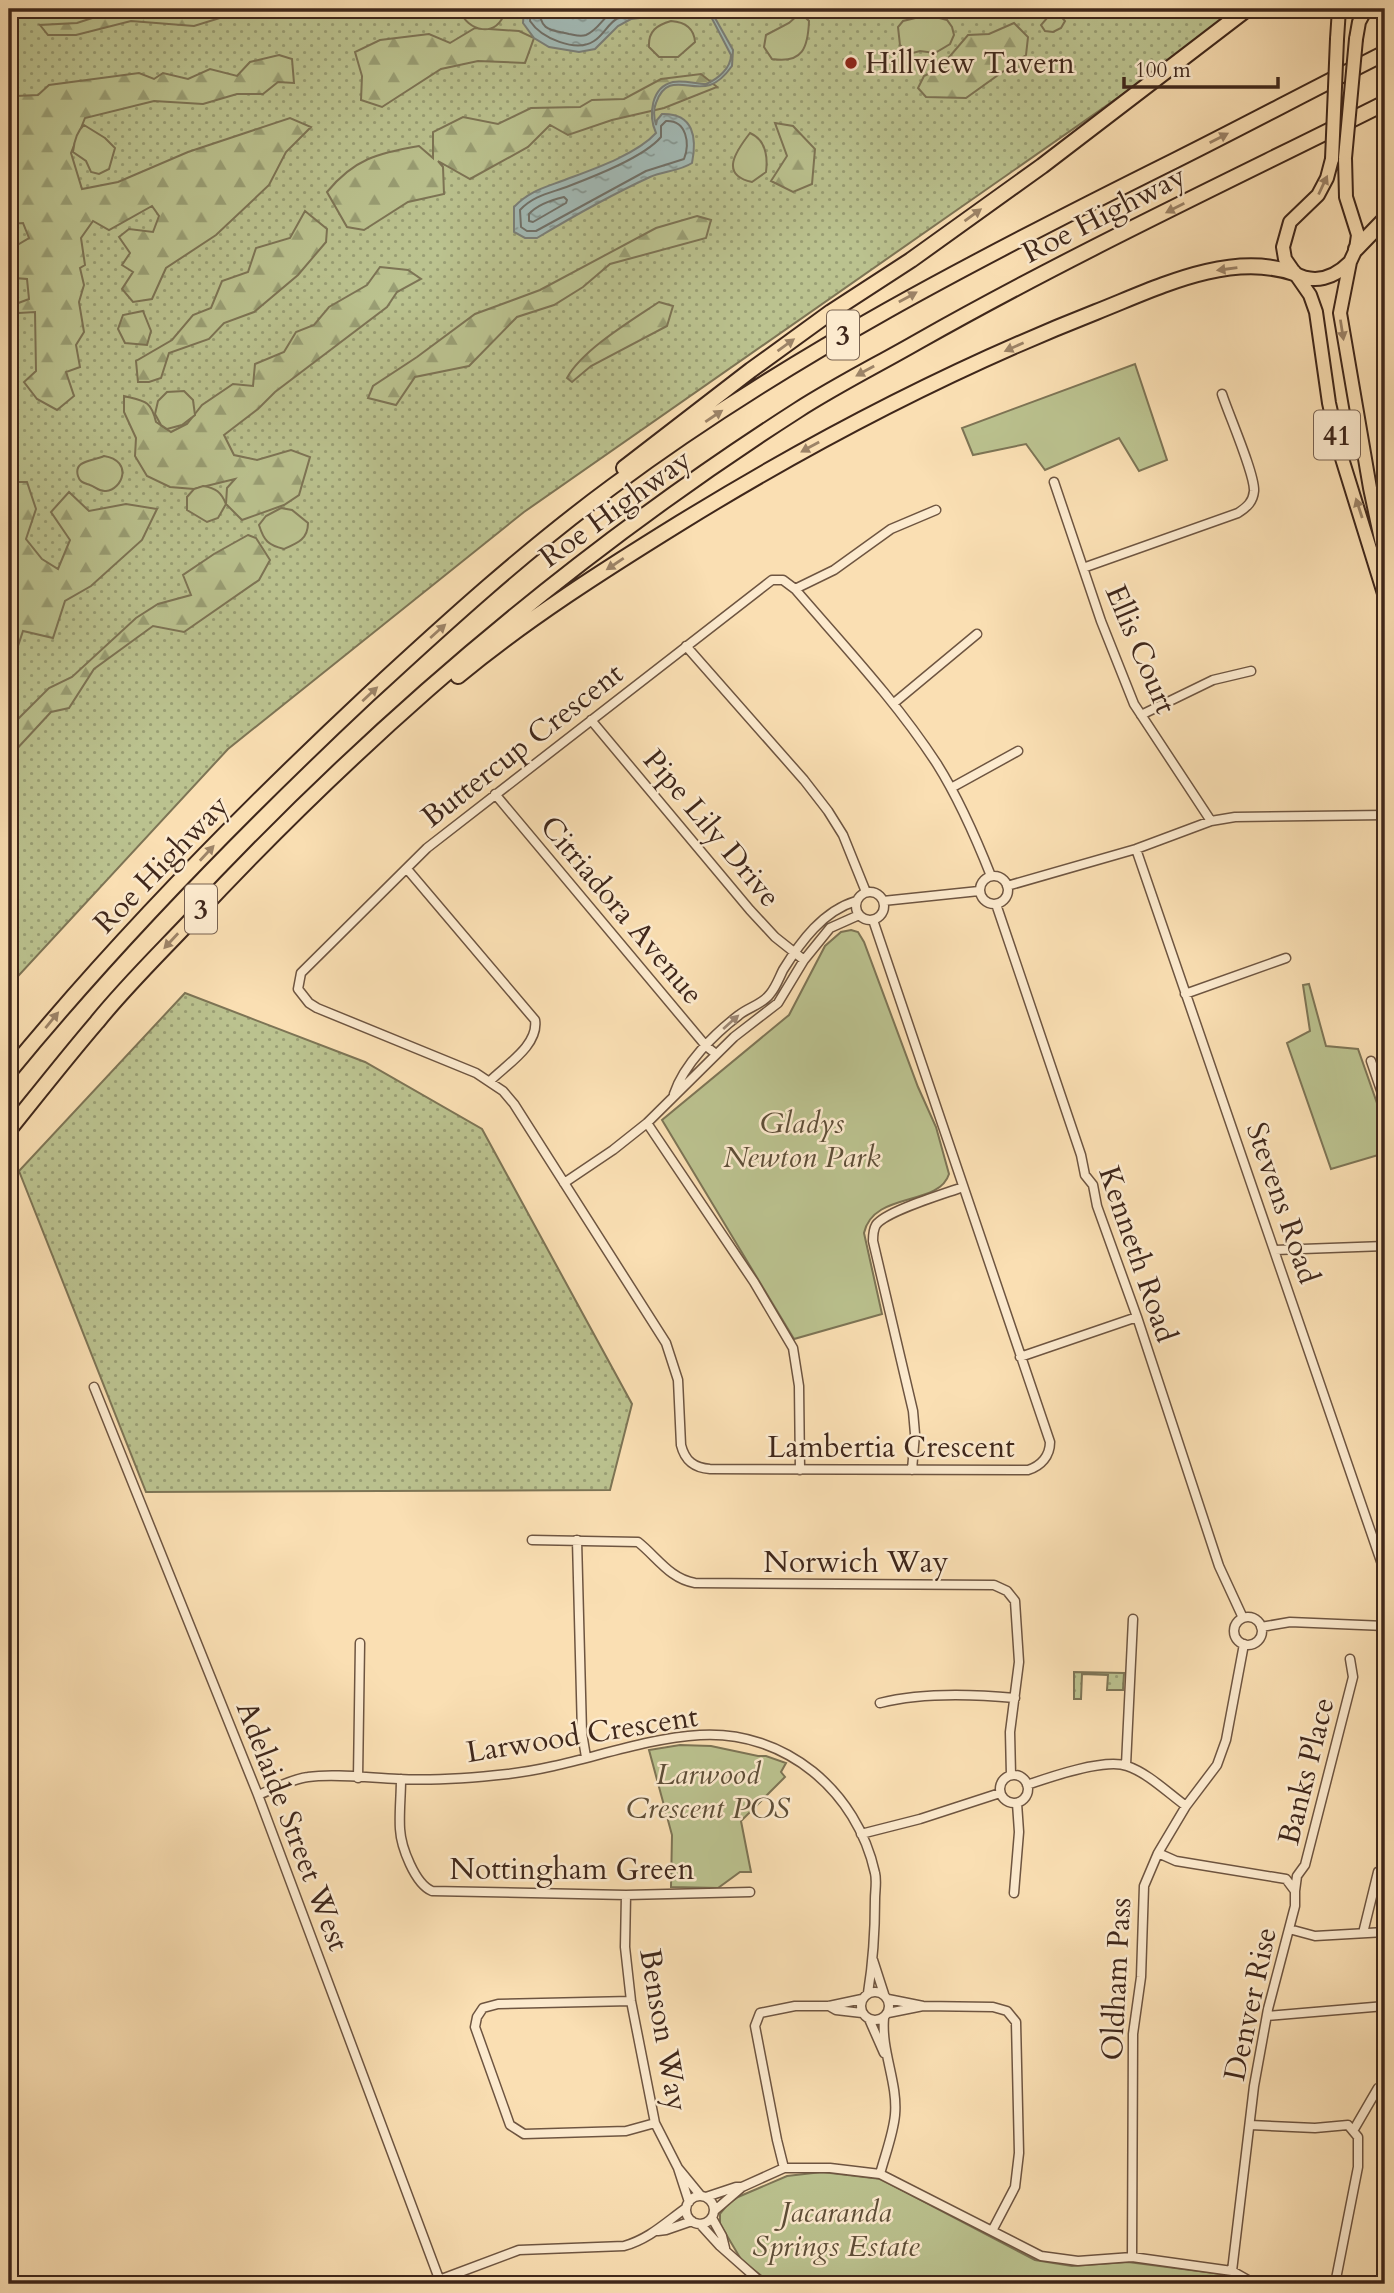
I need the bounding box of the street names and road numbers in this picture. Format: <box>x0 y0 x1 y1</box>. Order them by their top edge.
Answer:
street label: Roe Highway <box>1015 156 1193 273</box>
road number: 3 <box>827 310 859 360</box>
road number: 41 <box>1314 410 1360 460</box>
street label: Roe Highway <box>531 439 700 577</box>
street label: Ellis Court <box>1095 578 1186 720</box>
street label: Buttercup Crescent <box>413 653 632 837</box>
street label: Pipe Lily Drive <box>633 741 790 916</box>
street label: Roe Highway <box>85 786 238 943</box>
street label: Citriadora Avenue <box>531 807 713 1013</box>
road number: 3 <box>185 884 217 934</box>
street label: Stevens Road <box>1236 1117 1329 1289</box>
street label: Kenneth Road <box>1088 1161 1187 1348</box>
street label: Lambertia Crescent <box>767 1427 1015 1468</box>
street label: Norwich Way <box>763 1542 949 1583</box>
street label: Banks Place <box>1268 1693 1345 1849</box>
street label: Adelaide Street West <box>226 1696 359 1957</box>
street label: Larwood Crescent <box>463 1696 701 1773</box>
street label: Nottingham Green <box>450 1849 694 1890</box>
street label: Oldham Pass <box>1092 1896 1141 2062</box>
street label: Denver Rise <box>1214 1924 1287 2085</box>
street label: Benson Way <box>629 1946 698 2115</box>

